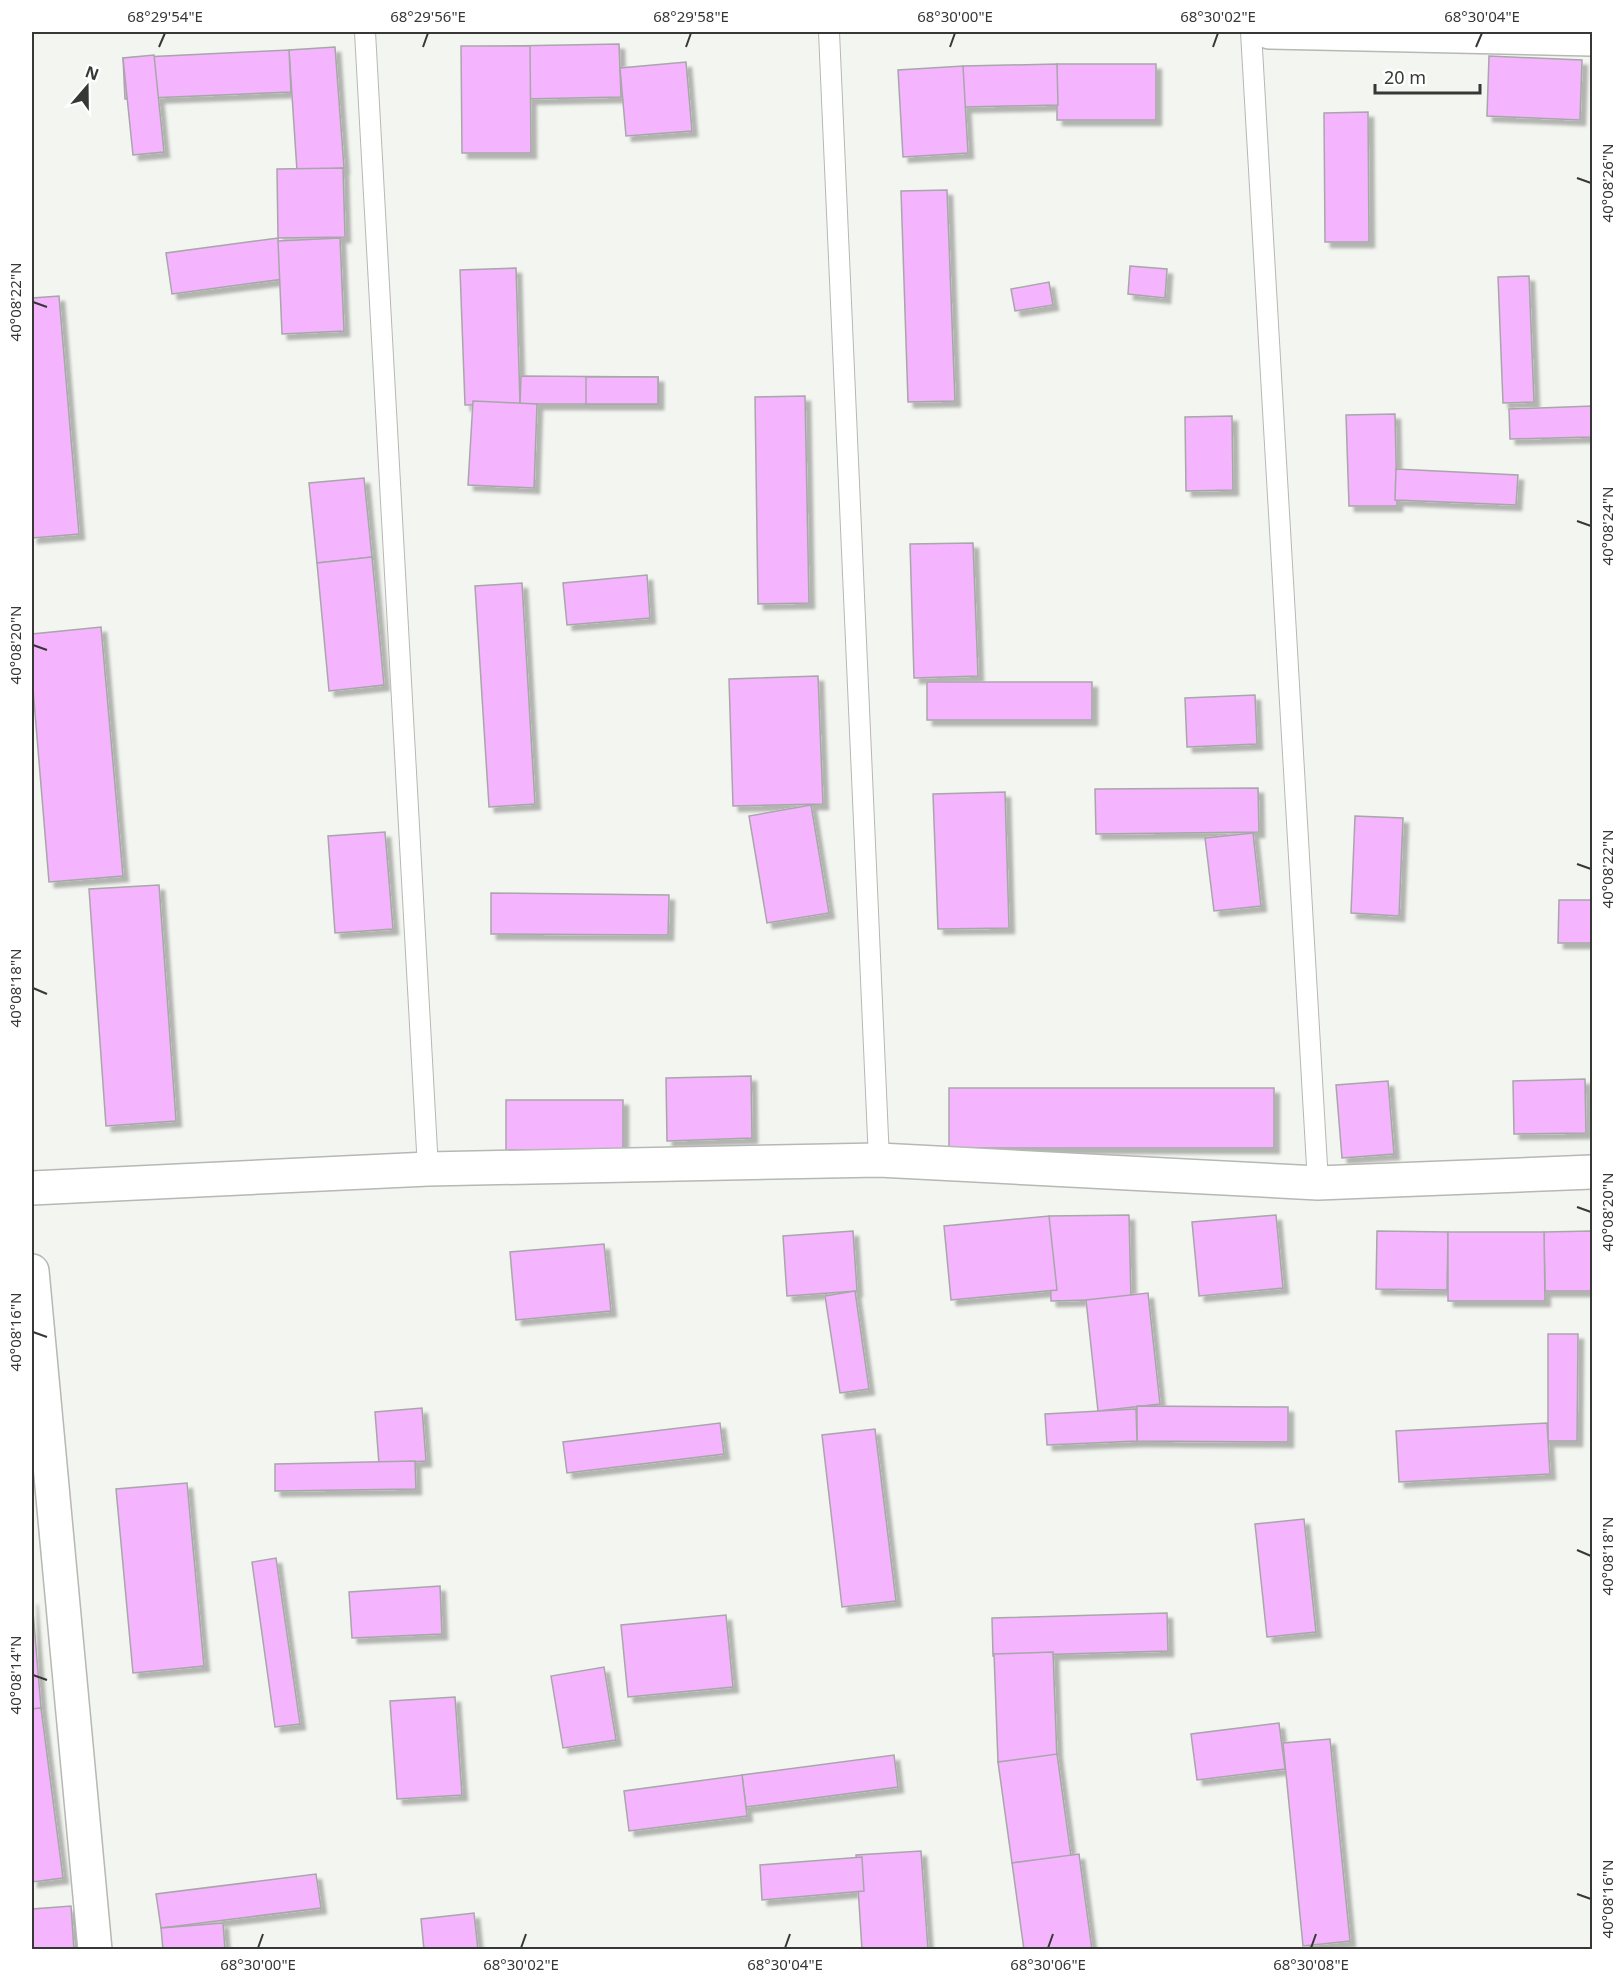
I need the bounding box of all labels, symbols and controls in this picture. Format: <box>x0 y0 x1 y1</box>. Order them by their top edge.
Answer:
text: 68°29'54"E <box>127 6 203 26</box>
text: 68°29'56"E <box>390 6 466 26</box>
text: 68°29'58"E <box>653 6 729 26</box>
text: 68°30'00"E <box>917 6 993 26</box>
text: 68°30'02"E <box>1180 6 1256 26</box>
text: 68°30'04"E <box>1444 6 1520 26</box>
north arrow <box>57 57 117 117</box>
scale bar <box>1375 57 1480 95</box>
text: N <box>82 60 102 85</box>
text: 20 m <box>1384 65 1426 89</box>
text: 40°08'26"N <box>1597 144 1617 222</box>
text: 40°08'22"N <box>5 263 25 341</box>
text: 40°08'24"N <box>1597 487 1617 565</box>
text: 40°08'20"N <box>5 606 25 684</box>
text: 40°08'22"N <box>1597 830 1617 908</box>
text: 40°08'18"N <box>5 949 25 1027</box>
text: 40°08'20"N <box>1597 1173 1617 1251</box>
text: 40°08'16"N <box>5 1293 25 1371</box>
text: 40°08'18"N <box>1597 1517 1617 1595</box>
text: 40°08'14"N <box>5 1636 25 1714</box>
text: 40°08'16"N <box>1597 1860 1617 1938</box>
text: 68°30'00"E <box>220 1954 296 1974</box>
text: 68°30'02"E <box>483 1954 559 1974</box>
text: 68°30'04"E <box>747 1954 823 1974</box>
text: 68°30'06"E <box>1010 1954 1086 1974</box>
text: 68°30'08"E <box>1273 1954 1349 1974</box>

